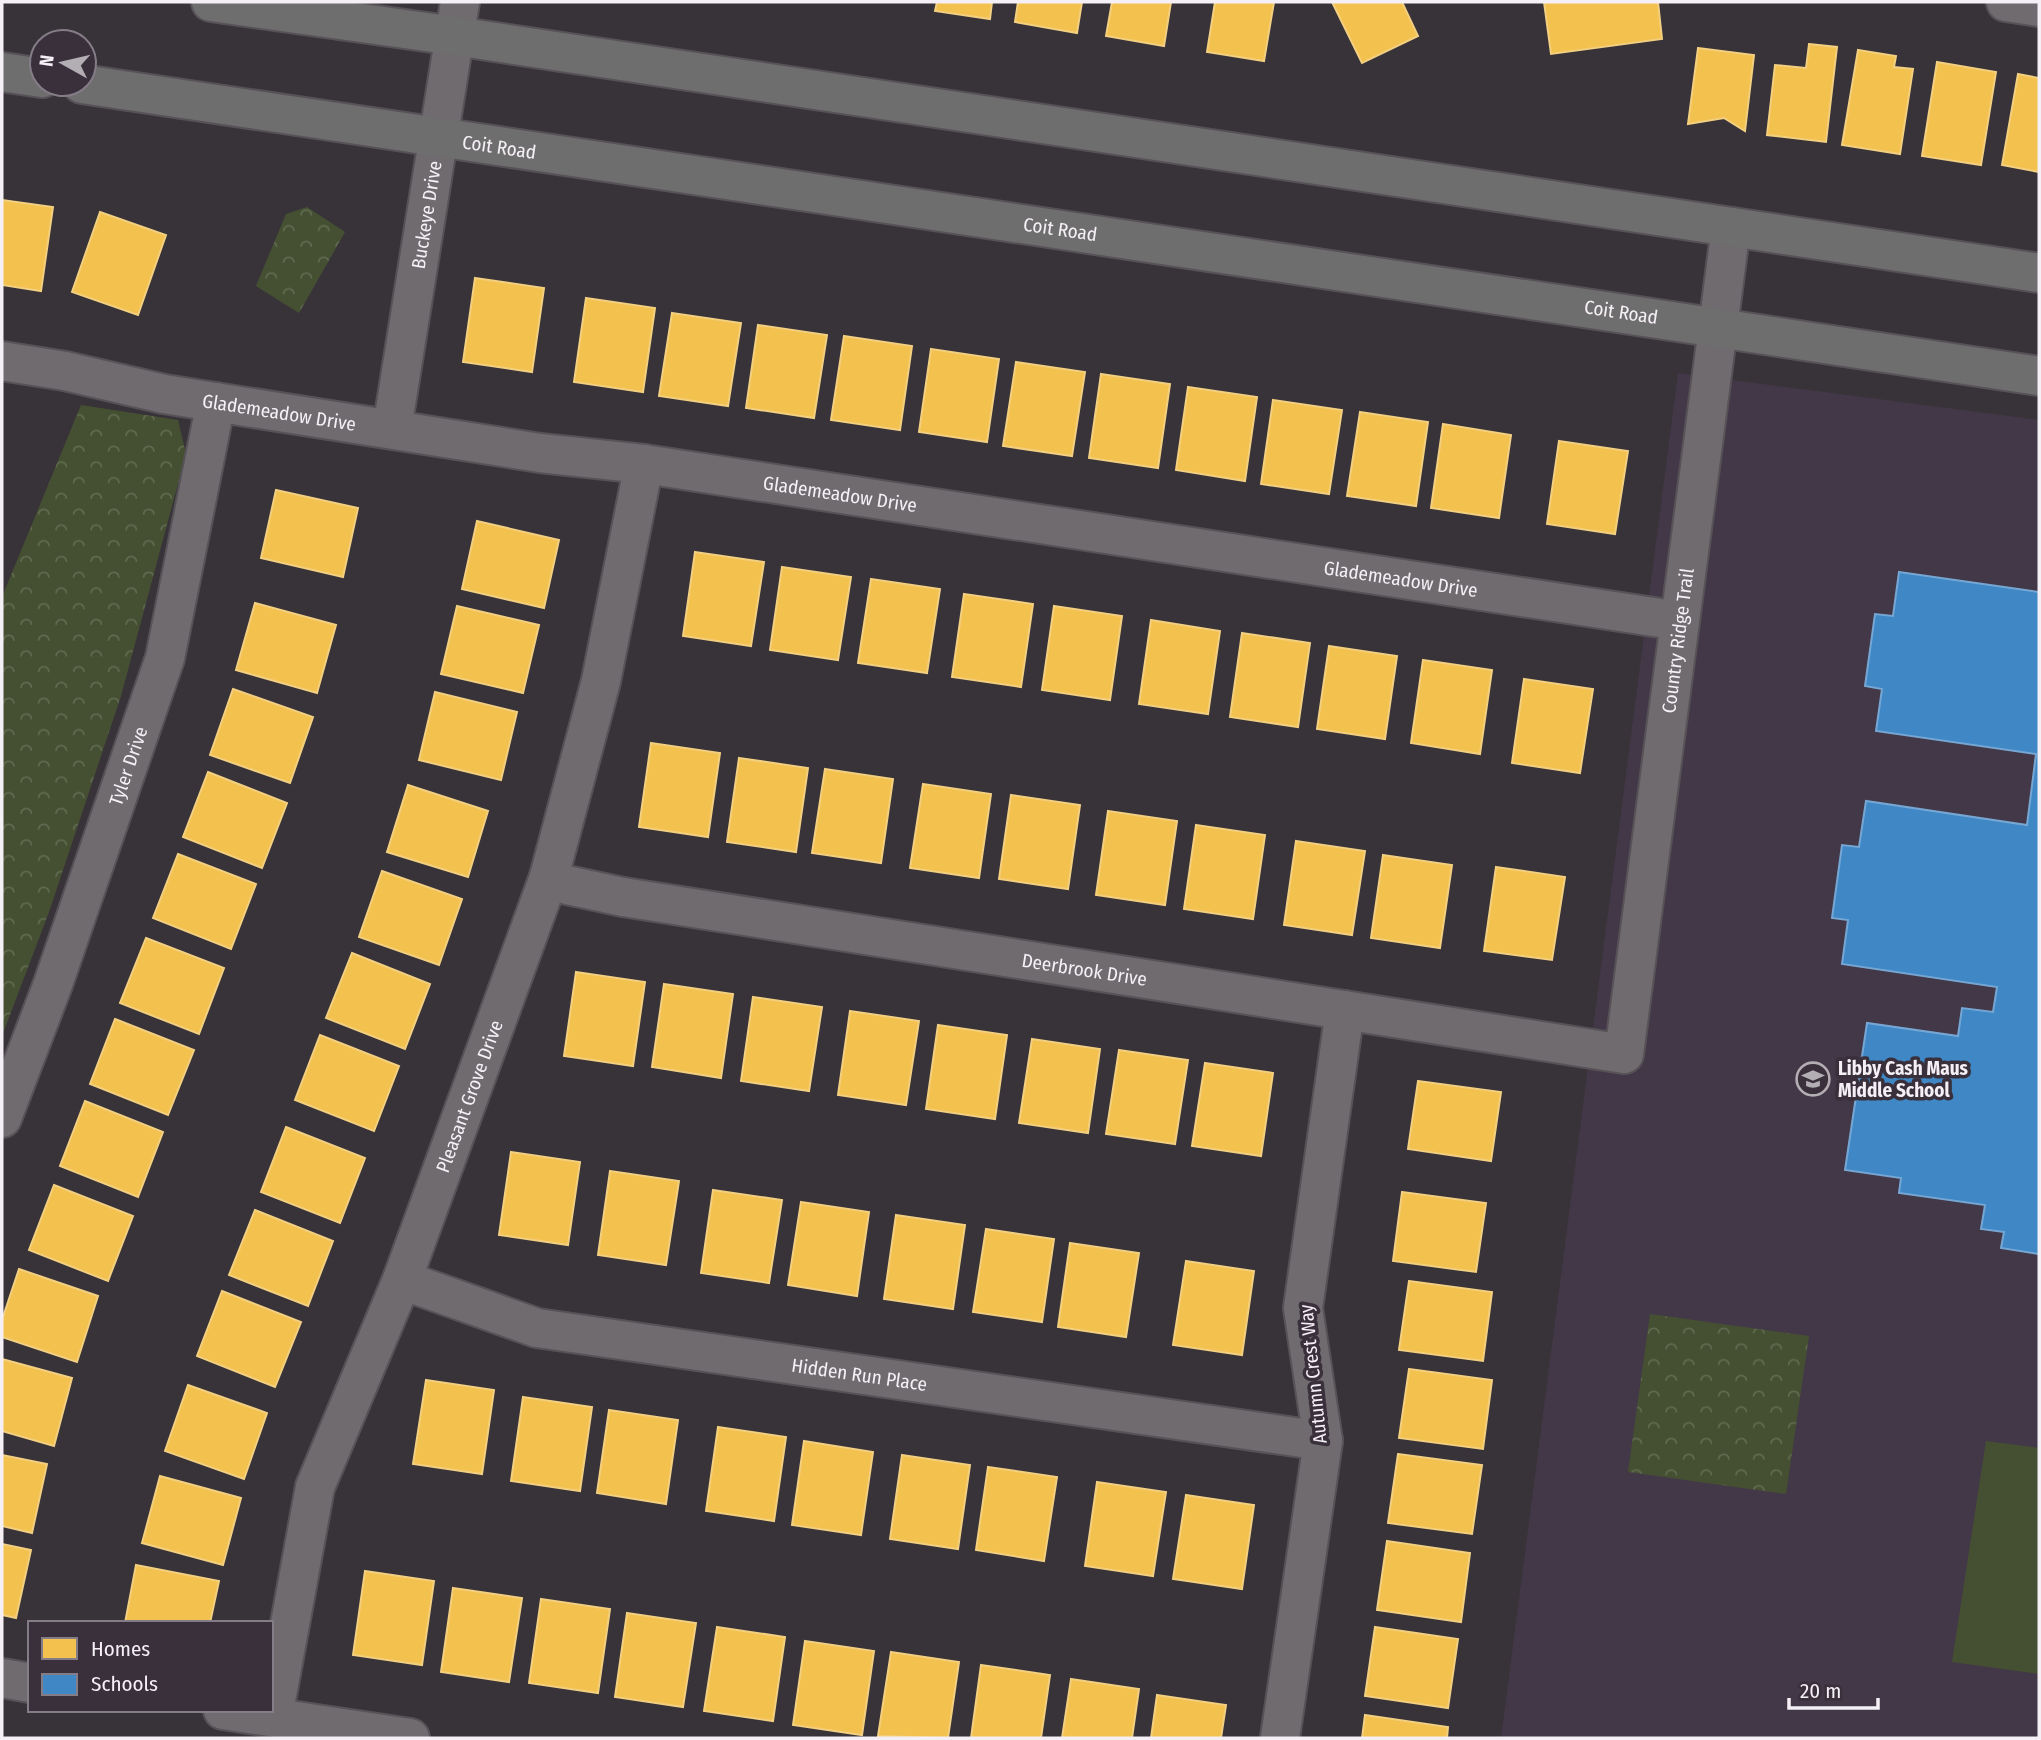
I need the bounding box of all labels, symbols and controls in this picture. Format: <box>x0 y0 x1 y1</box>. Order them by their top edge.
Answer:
north arrow <box>28 28 98 98</box>
text: N <box>34 53 59 68</box>
street label: Coit Road <box>461 130 538 164</box>
street label: Buckeye Drive <box>406 159 446 270</box>
street label: Coit Road <box>1022 212 1099 246</box>
street label: Coit Road <box>1583 295 1660 329</box>
street label: Glademeadow Drive <box>201 389 358 435</box>
street label: Glademeadow Drive <box>762 471 919 517</box>
street label: Glademeadow Drive <box>1322 556 1479 602</box>
street label: Country Ridge Trail <box>1657 567 1698 715</box>
street label: Tyler Drive <box>104 723 152 809</box>
street label: Deerbrook Drive <box>1020 948 1149 991</box>
street label: Pleasant Grove Drive <box>431 1017 507 1176</box>
place label: Libby Cash Maus Middle School <box>1838 1057 1969 1102</box>
school or university icon: Libby Cash Maus Middle School <box>1794 1060 1832 1098</box>
street label: Autumn Crest Way <box>1294 1303 1332 1445</box>
street label: Hidden Run Place <box>790 1353 929 1395</box>
legend <box>28 1621 273 1712</box>
text: Homes <box>91 1636 150 1662</box>
scale bar <box>1789 1666 1878 1710</box>
text: Schools <box>91 1671 158 1697</box>
text: 20 m <box>1800 1678 1841 1704</box>

